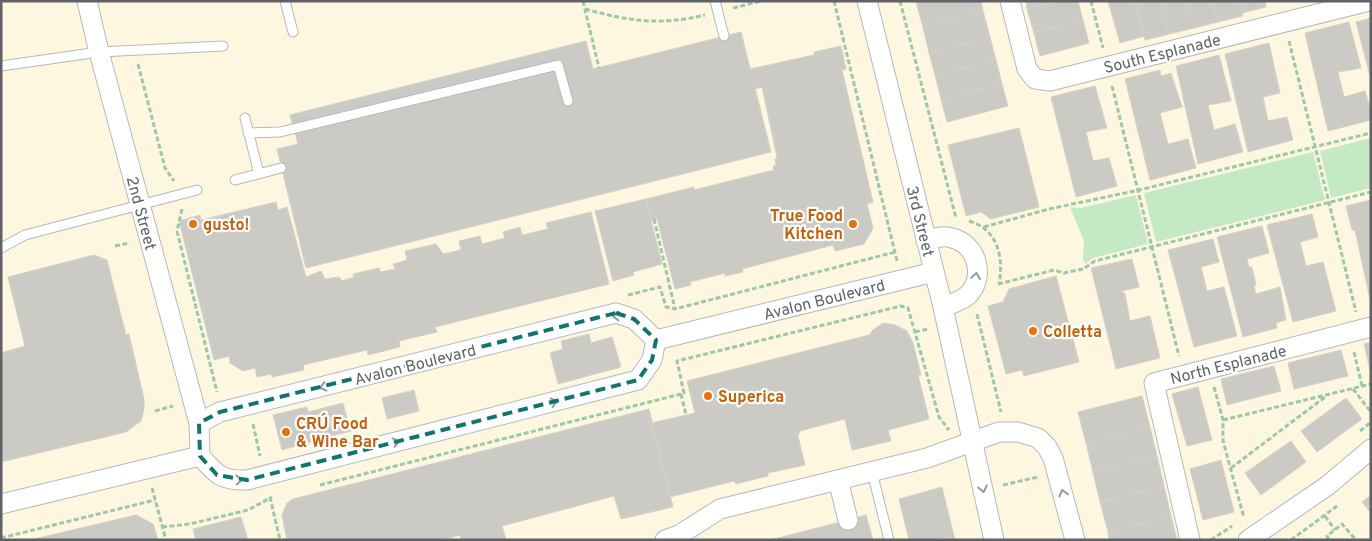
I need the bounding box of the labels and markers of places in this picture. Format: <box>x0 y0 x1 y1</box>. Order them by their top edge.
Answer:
place label: True Food Kitchen <box>770 207 843 245</box>
place label: gusto! <box>203 216 249 236</box>
marker: gusto! <box>187 218 199 230</box>
marker: True Food Kitchen <box>847 218 859 230</box>
place label: Colletta <box>1043 323 1102 343</box>
marker: Colletta <box>1027 325 1039 337</box>
place label: Superica <box>718 388 784 408</box>
marker: Superica <box>702 390 714 402</box>
place label: CRÚ Food & Wine Bar <box>296 413 379 453</box>
marker: CRÚ Food & Wine Bar <box>280 426 292 438</box>

